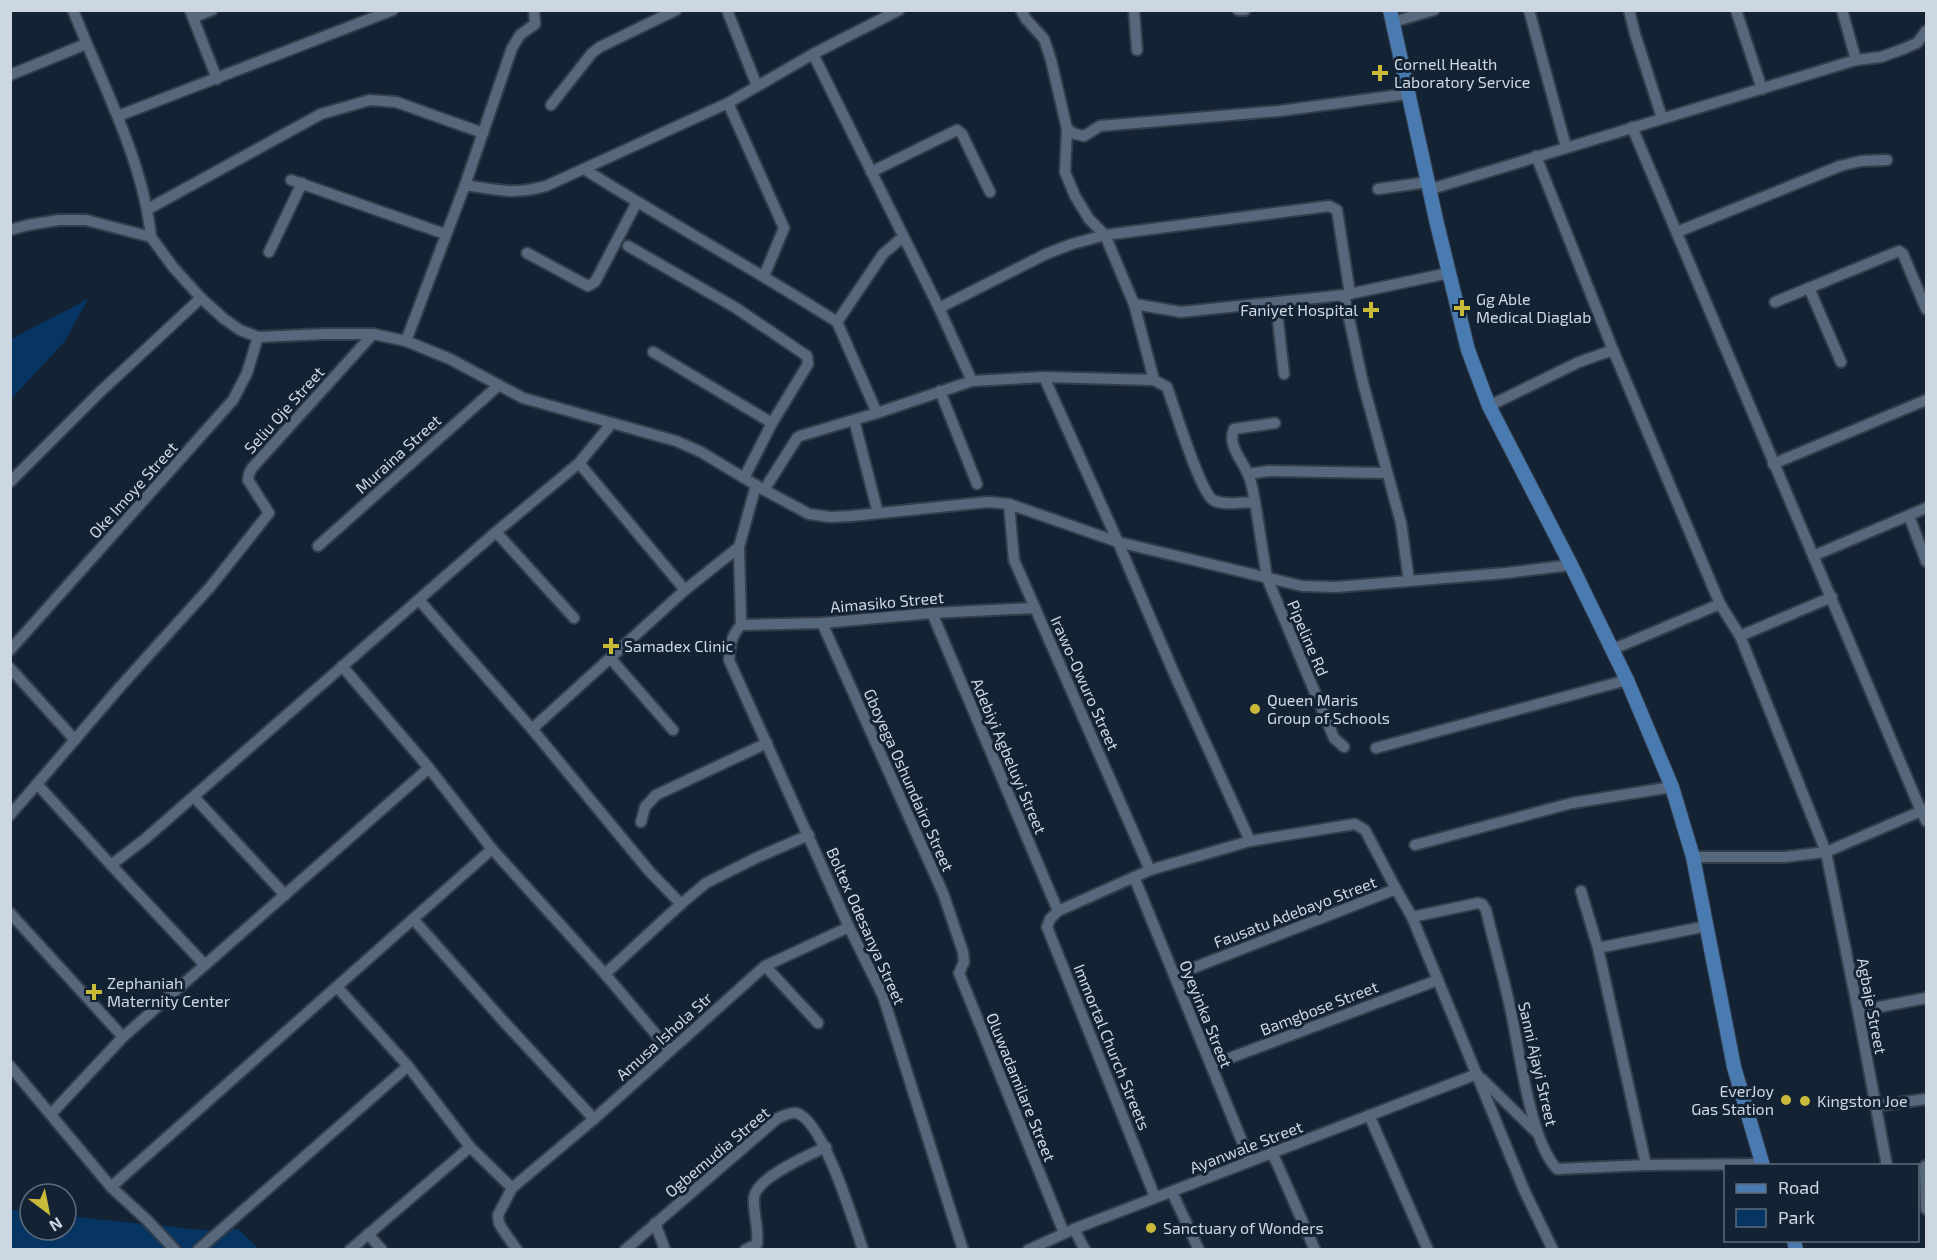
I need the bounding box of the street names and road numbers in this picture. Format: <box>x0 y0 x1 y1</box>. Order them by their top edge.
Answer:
street label: Seliu Oje Street <box>240 362 328 458</box>
street label: Muraina Street <box>351 410 444 497</box>
street label: Oke Imoye Street <box>84 438 181 542</box>
street label: Aimasiko Street <box>829 587 944 616</box>
street label: Pipeline Rd <box>1284 597 1333 679</box>
street label: Irawo-Owuro Street <box>1047 613 1124 753</box>
street label: Adebiyi Agbeluyi Street <box>968 675 1051 837</box>
street label: Gboyega Oshundairo Street <box>860 685 958 874</box>
street label: Boltex Odesanya Street <box>823 844 910 1007</box>
street label: Fausatu Adebayo Street <box>1211 872 1379 951</box>
street label: Agbaje Street <box>1853 956 1891 1056</box>
street label: Oyeyinka Street <box>1176 957 1237 1070</box>
street label: Immortal Church Streets <box>1070 961 1155 1133</box>
street label: Bamgbose Street <box>1257 976 1380 1039</box>
street label: Amusa Ishola Str <box>612 987 716 1084</box>
street label: Sanni Ajayi Street <box>1514 1000 1562 1128</box>
street label: Oluwadamilare Street <box>983 1010 1060 1164</box>
street label: Ogbemudia Street <box>661 1102 773 1201</box>
street label: Ayanwale Street <box>1187 1116 1305 1177</box>

